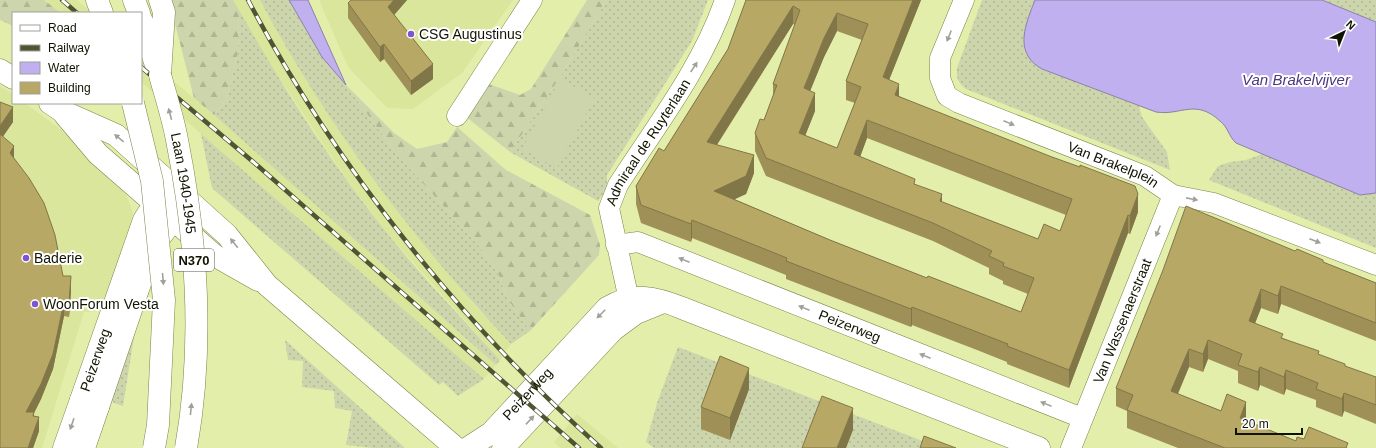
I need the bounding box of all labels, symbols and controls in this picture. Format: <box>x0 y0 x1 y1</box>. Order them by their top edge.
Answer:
legend <box>12 12 142 104</box>
north arrow <box>1324 12 1364 52</box>
text: N <box>1344 18 1358 32</box>
text: Road <box>48 21 77 35</box>
place label: CSG Augustinus <box>419 26 522 42</box>
marker: CSG Augustinus <box>406 29 416 39</box>
one-way arrow <box>946 31 952 43</box>
text: Railway <box>48 41 90 55</box>
text: Water <box>48 61 80 75</box>
one-way arrow <box>690 62 697 73</box>
water label: Van Brakelvijver <box>1242 71 1351 88</box>
street label: Admiraal de Ruyterlaan <box>603 76 693 208</box>
text: Building <box>48 81 91 95</box>
one-way arrow <box>167 107 173 119</box>
one-way arrow <box>1003 120 1015 126</box>
street label: Laan 1940-1945 <box>168 131 199 235</box>
one-way arrow <box>114 134 124 142</box>
street label: Van Brakelplein <box>1065 138 1162 191</box>
one-way arrow <box>1186 196 1199 202</box>
one-way arrow <box>1155 225 1161 237</box>
one-way arrow <box>230 238 239 249</box>
one-way arrow <box>1309 239 1321 245</box>
road number: N370 <box>174 249 214 271</box>
place label: Baderie <box>34 250 82 266</box>
marker: Baderie <box>21 253 31 263</box>
street label: Van Wassenaerstraat <box>1090 256 1155 386</box>
one-way arrow <box>677 257 689 263</box>
one-way arrow <box>159 273 166 285</box>
place label: WoonForum Vesta <box>43 296 159 312</box>
marker: WoonForum Vesta <box>30 299 40 309</box>
one-way arrow <box>798 305 810 311</box>
street label: Peizerweg <box>816 306 883 345</box>
one-way arrow <box>596 309 606 319</box>
street label: Peizerweg <box>77 326 113 394</box>
one-way arrow <box>919 353 931 359</box>
street label: Peizerweg <box>499 364 556 423</box>
one-way arrow <box>1039 401 1051 407</box>
one-way arrow <box>188 403 194 415</box>
scale bar <box>1236 410 1302 436</box>
one-way arrow <box>525 415 535 425</box>
text: 20 m <box>1242 417 1269 431</box>
one-way arrow <box>69 418 75 430</box>

